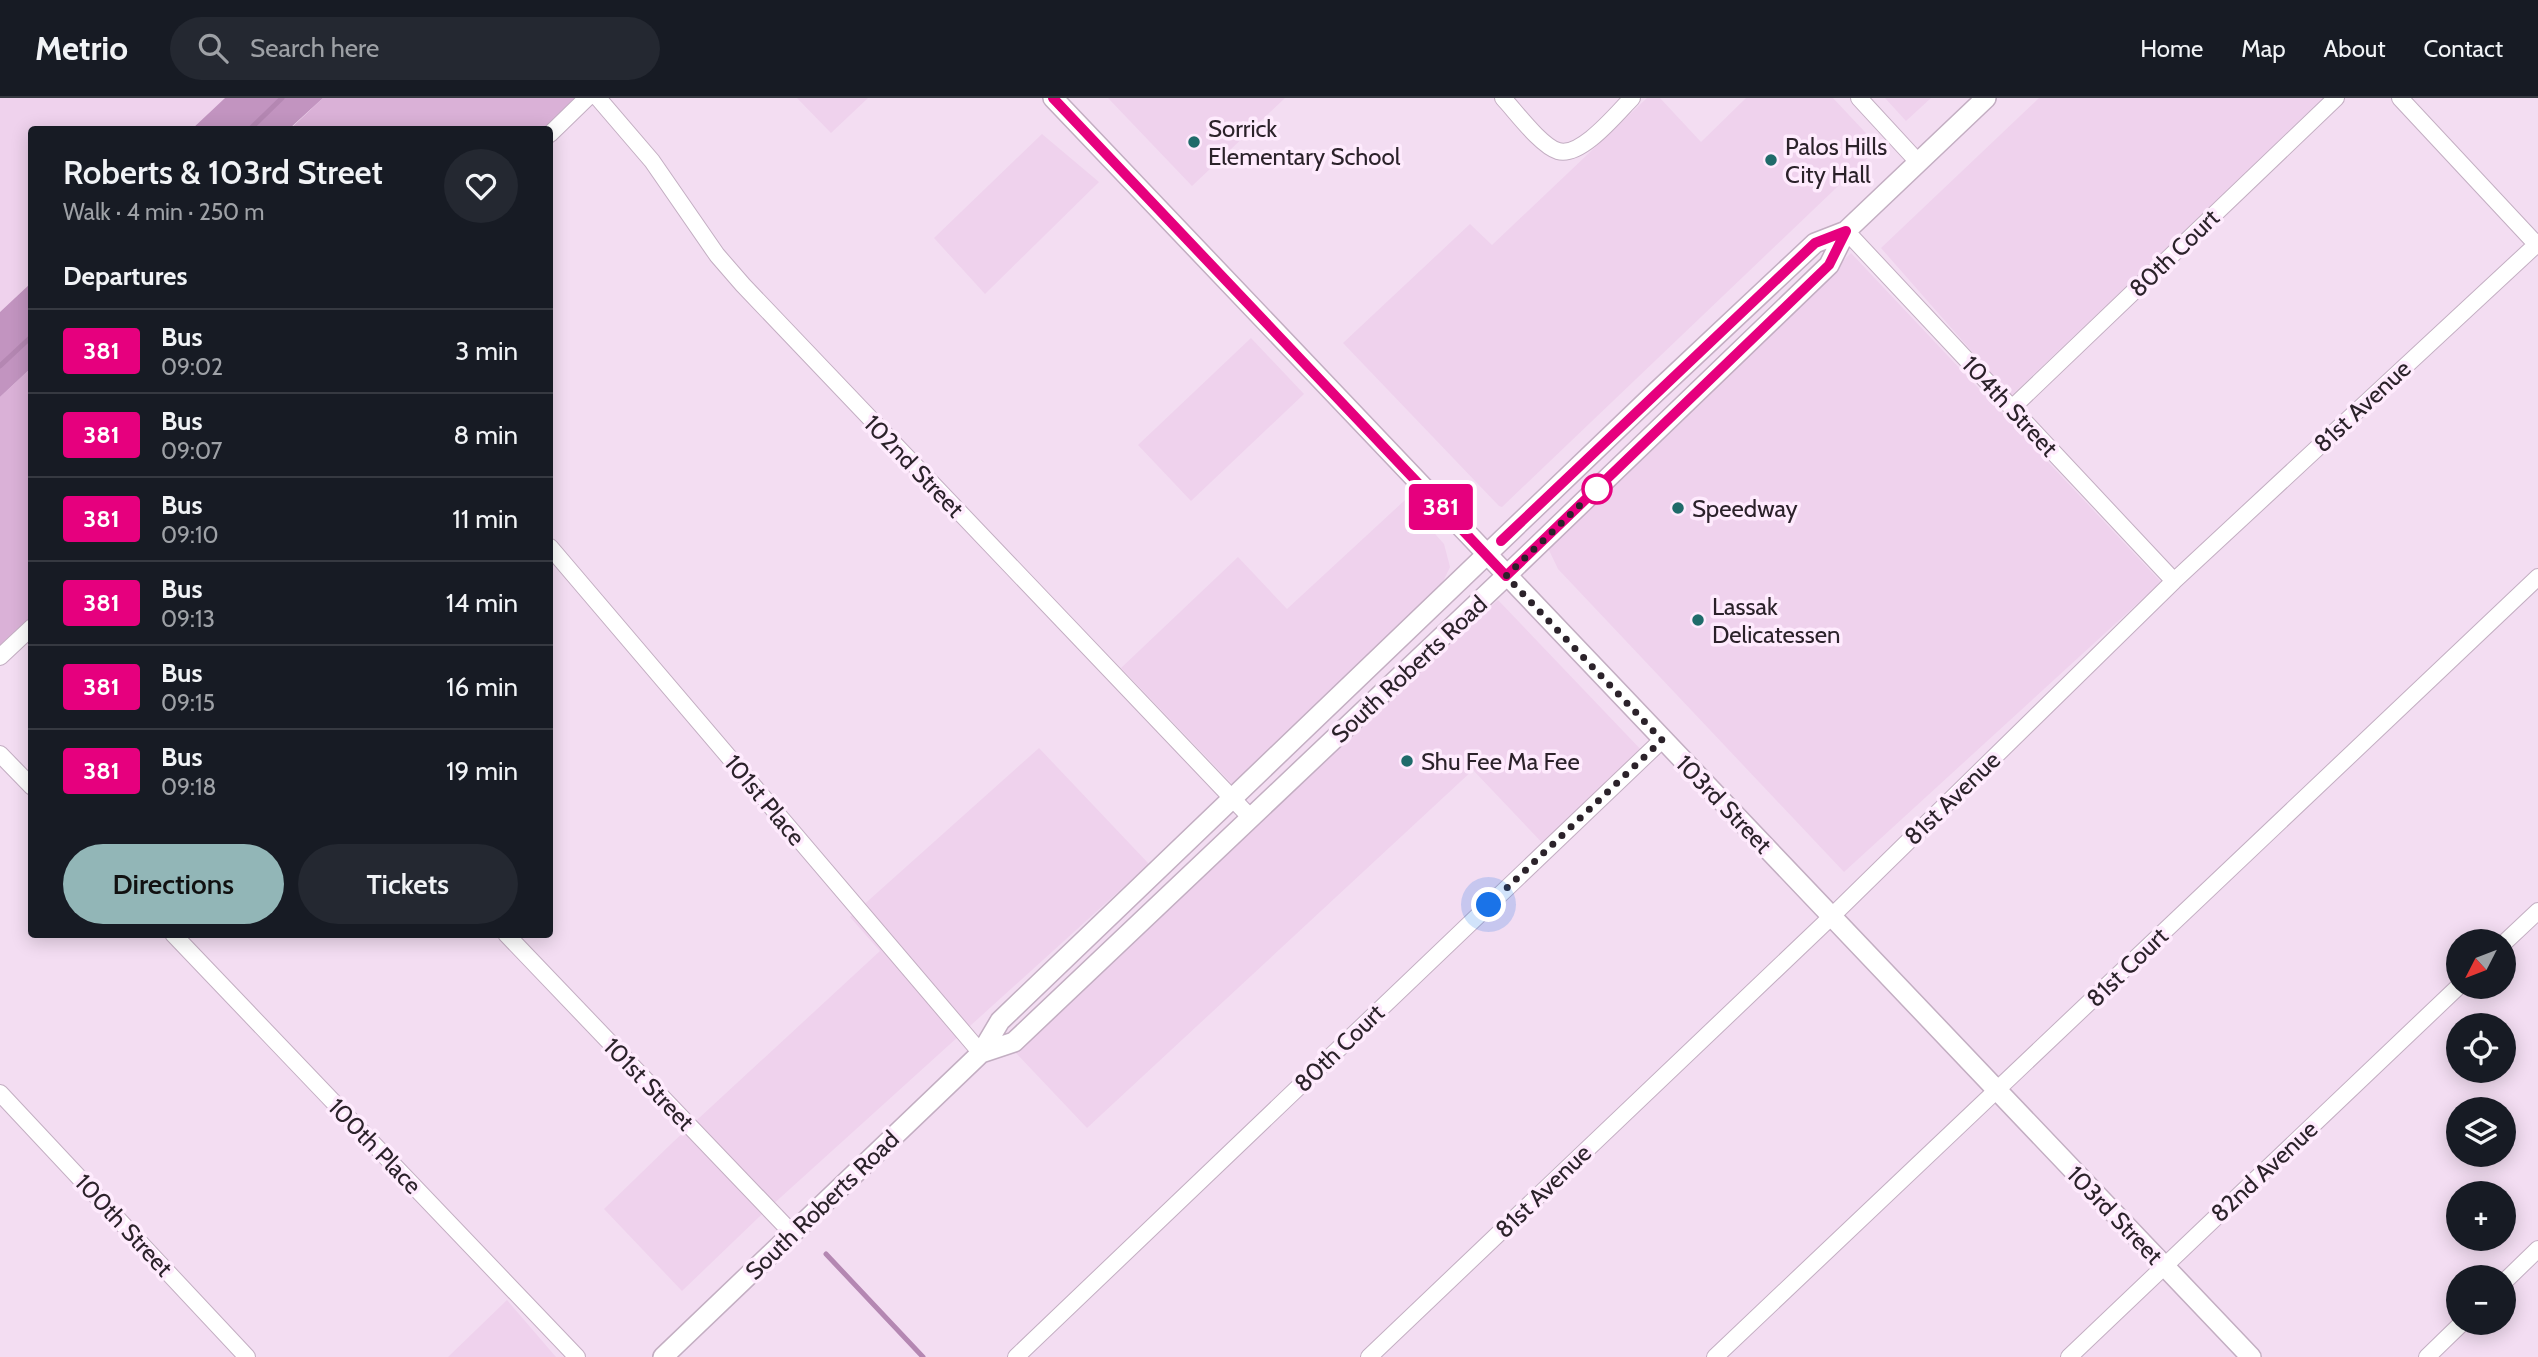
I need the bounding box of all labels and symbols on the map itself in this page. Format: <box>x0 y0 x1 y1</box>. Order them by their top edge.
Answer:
place label: Sorrick Elementary School <box>1208 114 1401 171</box>
place label: Palos Hills City Hall <box>1785 132 1887 189</box>
marker: Sorrick Elementary School <box>1186 134 1202 150</box>
marker: Palos Hills City Hall <box>1763 152 1779 168</box>
street label: 80th Court <box>2123 203 2225 303</box>
street label: 104th Street <box>1956 350 2064 462</box>
street label: 81st Avenue <box>2308 354 2416 458</box>
street label: 102nd Street <box>858 409 970 523</box>
unlabelled marker <box>1582 474 1612 504</box>
line badge: 381 <box>1401 484 1481 530</box>
place label: Speedway <box>1692 494 1798 523</box>
marker: Speedway <box>1670 500 1686 516</box>
street label: South Roberts Road <box>1325 589 1493 749</box>
place label: Lassak Delicatessen <box>1712 592 1840 649</box>
marker: Lassak Delicatessen <box>1690 612 1706 628</box>
street label: 81st Avenue <box>1898 745 2006 851</box>
place label: Shu Fee Ma Fee <box>1421 747 1580 776</box>
street label: 101st Place <box>719 749 811 851</box>
street label: 103rd Street <box>1670 749 1778 859</box>
marker: Shu Fee Ma Fee <box>1399 753 1415 769</box>
your location <box>1471 887 1506 922</box>
street label: 81st Court <box>2080 921 2174 1013</box>
north arrow <box>2446 929 2516 999</box>
street label: 80th Court <box>1288 998 1390 1098</box>
street label: 101st Street <box>598 1032 700 1136</box>
street label: 100th Place <box>322 1092 428 1200</box>
street label: 82nd Avenue <box>2205 1114 2323 1228</box>
street label: South Roberts Road <box>739 1124 905 1286</box>
street label: 81st Avenue <box>1489 1138 1597 1244</box>
street label: 103rd Street <box>2061 1160 2169 1270</box>
street label: 100th Street <box>69 1168 179 1282</box>

